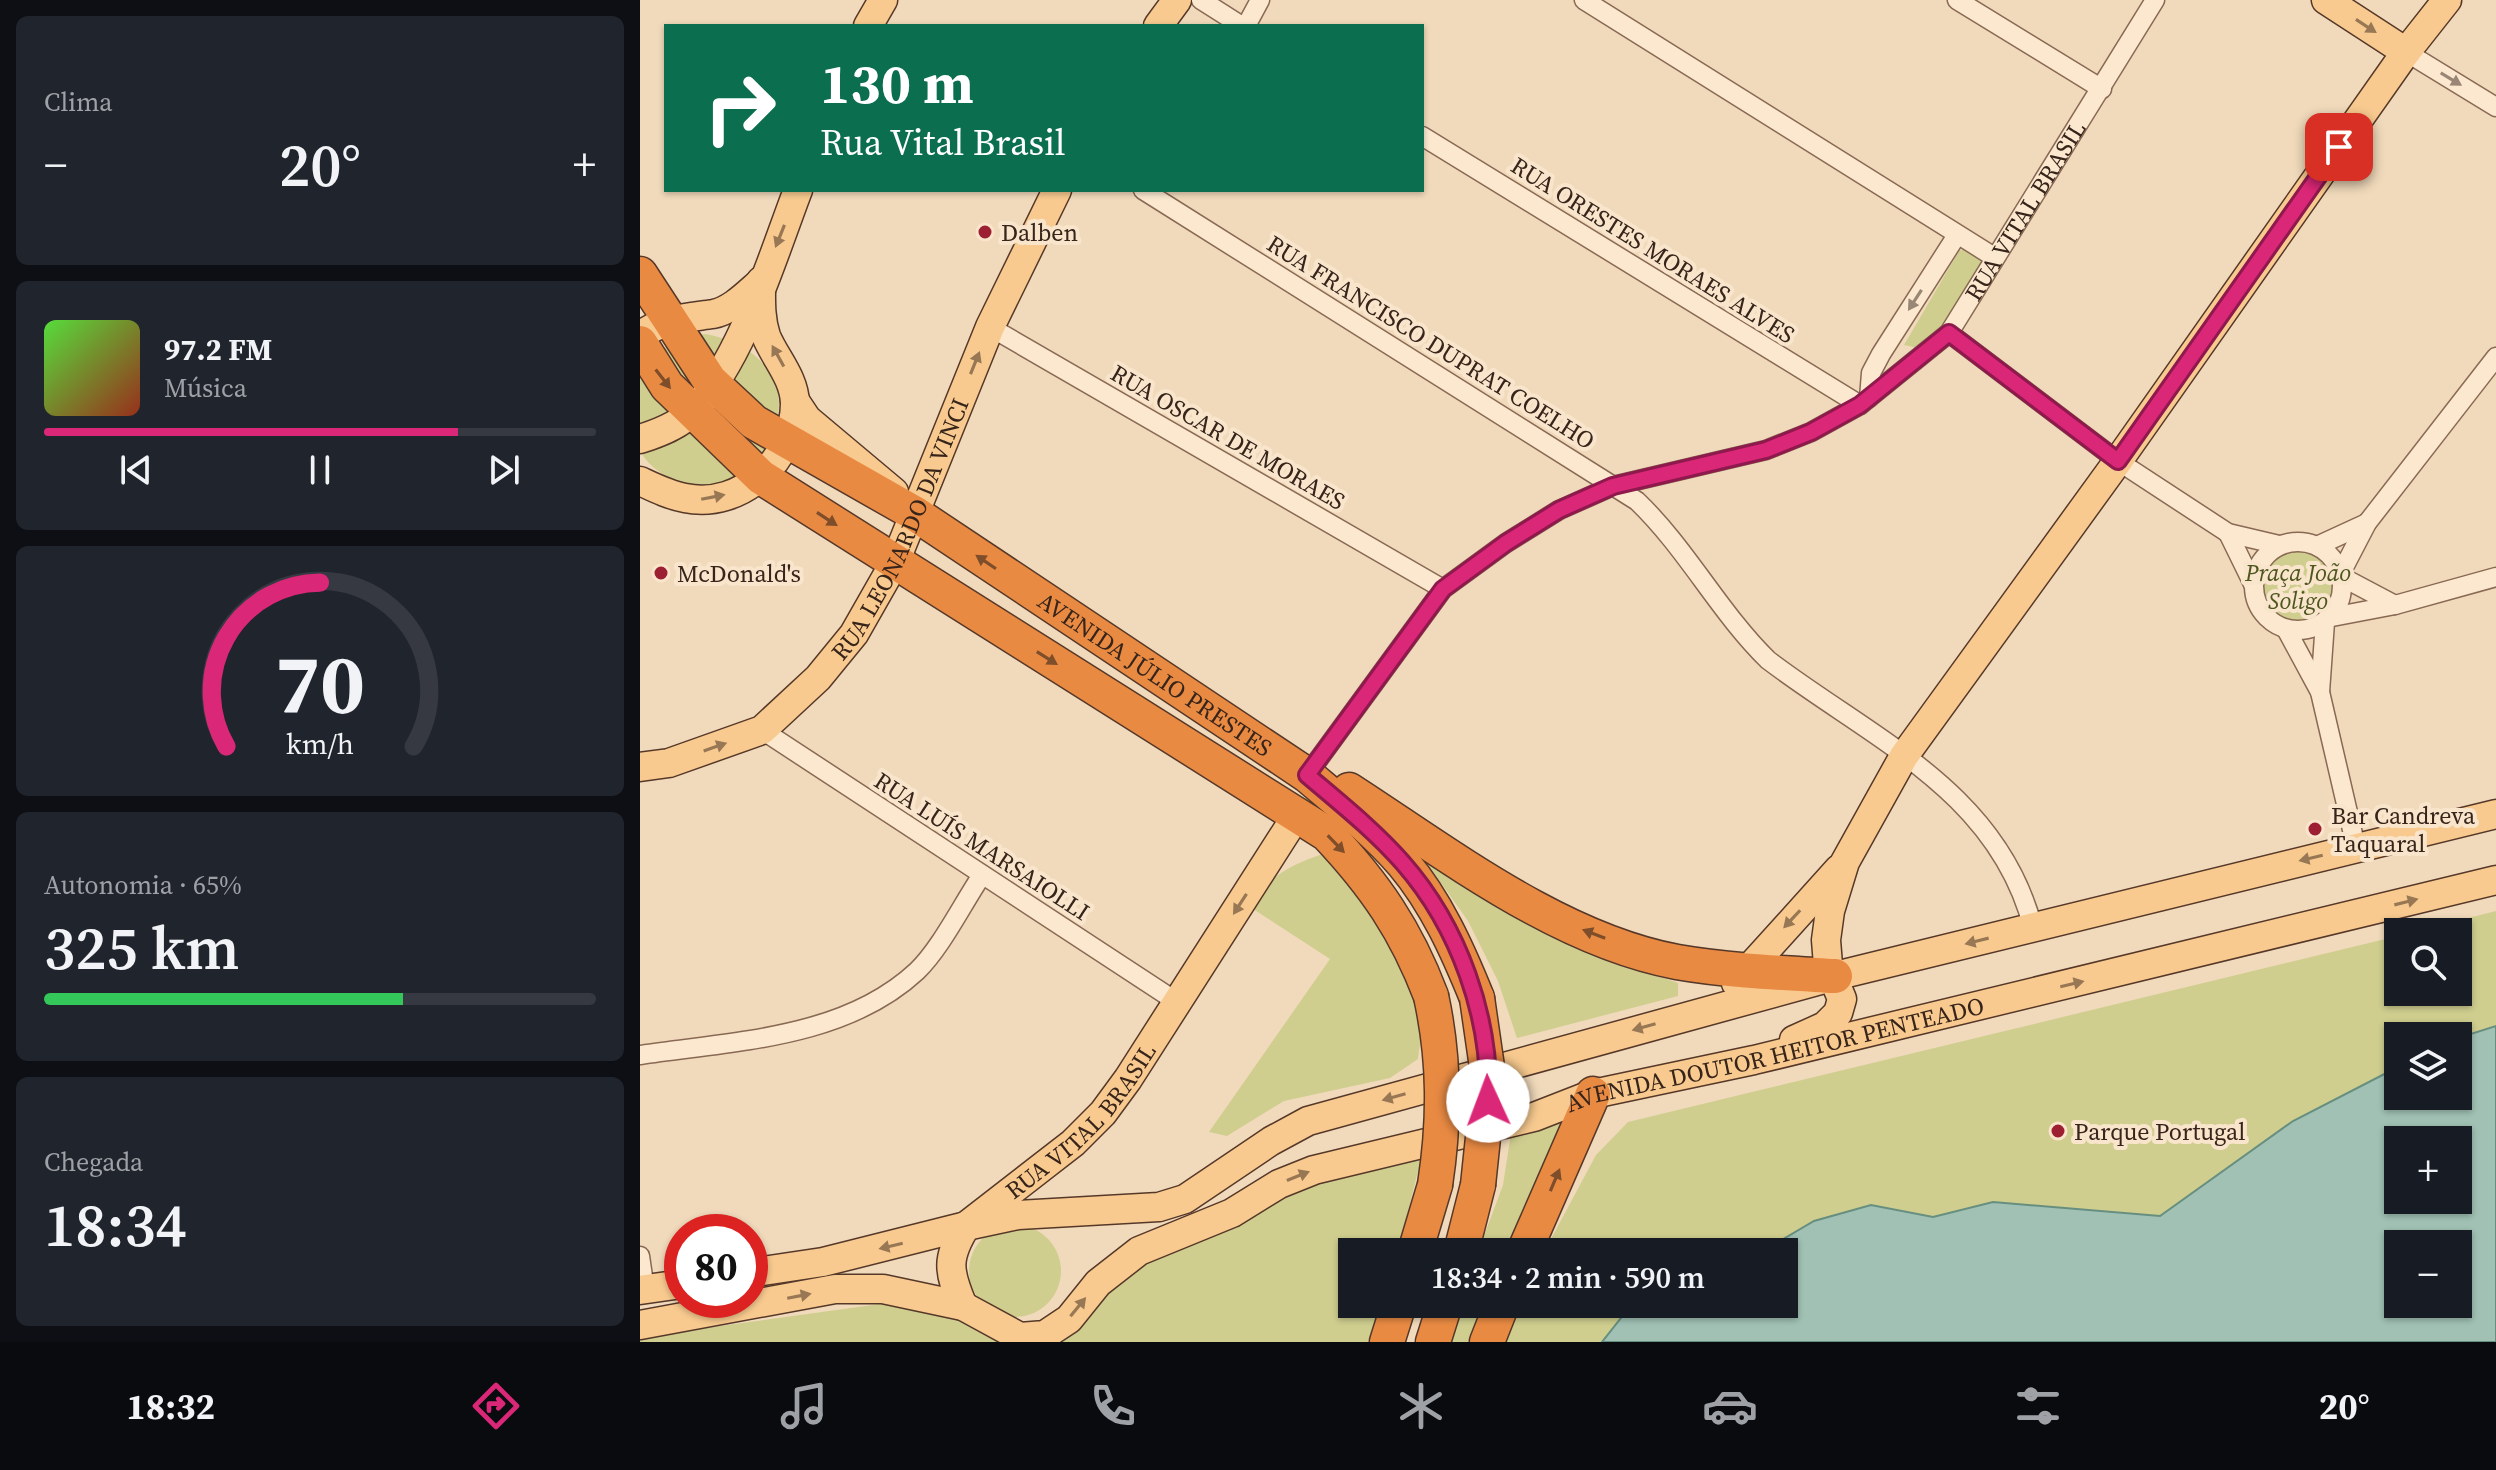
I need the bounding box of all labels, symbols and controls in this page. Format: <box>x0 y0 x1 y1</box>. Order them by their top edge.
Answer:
one-way arrow <box>2355 18 2377 32</box>
text: 130 m <box>820 45 974 122</box>
icon: right <box>688 56 792 160</box>
one-way arrow <box>2440 72 2462 86</box>
text: Clima <box>44 84 113 120</box>
pin <box>2305 113 2373 181</box>
street label: RUA VITAL BRASIL <box>1956 114 2093 307</box>
text: Rua Vital Brasil <box>820 118 1066 167</box>
text: 20° <box>279 124 361 206</box>
icon: arrive <box>2317 125 2361 169</box>
text: − <box>44 134 67 195</box>
text: + <box>573 134 596 195</box>
street label: RUA ORESTES MORAES ALVES <box>1505 149 1801 351</box>
place label: Dalben <box>1001 216 1078 249</box>
marker: Dalben <box>976 223 994 241</box>
one-way arrow <box>773 224 786 248</box>
street label: RUA FRANCISCO DUPRAT COELHO <box>1261 227 1601 457</box>
one-way arrow <box>1909 289 1923 311</box>
text: 97.2 FM <box>164 329 272 370</box>
one-way arrow <box>771 345 784 368</box>
one-way arrow <box>969 351 982 375</box>
street label: RUA OSCAR DE MORAES <box>1105 356 1351 518</box>
one-way arrow <box>655 369 671 389</box>
text: Música <box>164 370 247 406</box>
street label: RUA LEONARDO DA VINCI <box>823 393 976 667</box>
icon: previous <box>114 448 158 492</box>
icon: pause <box>298 448 342 492</box>
icon: next <box>482 448 526 492</box>
one-way arrow <box>701 490 726 502</box>
one-way arrow <box>816 511 838 525</box>
one-way arrow <box>975 555 996 570</box>
park label: Praça João Soligo <box>2244 556 2351 617</box>
place label: McDonald's <box>677 557 801 590</box>
marker: McDonald's <box>652 564 670 582</box>
street label: AVENIDA JÚLIO PRESTES <box>1032 584 1279 764</box>
text: 70 <box>275 627 365 741</box>
one-way arrow <box>1036 650 1058 664</box>
text: km/h <box>286 724 354 764</box>
one-way arrow <box>703 740 727 752</box>
street label: RUA LUÍS MARSAIOLLI <box>868 764 1096 928</box>
place label: Bar Candreva Taquaral <box>2331 799 2476 860</box>
marker: Bar Candreva Taquaral <box>2306 820 2324 838</box>
one-way arrow <box>1326 834 1345 853</box>
one-way arrow <box>2298 852 2323 864</box>
text: Autonomia · 65% <box>44 867 242 903</box>
one-way arrow <box>1232 894 1247 915</box>
one-way arrow <box>2393 896 2418 908</box>
text: 325 km <box>44 907 240 989</box>
one-way arrow <box>1784 910 1802 929</box>
map controls <box>2384 918 2472 1318</box>
button: search <box>2384 918 2472 1006</box>
one-way arrow <box>1582 927 1606 940</box>
one-way arrow <box>1965 935 1990 948</box>
one-way arrow <box>2059 977 2084 990</box>
street label: AVENIDA DOUTOR HEITOR PENTEADO <box>1560 988 1987 1120</box>
one-way arrow <box>1632 1021 1656 1034</box>
button: layers <box>2384 1022 2472 1110</box>
street label: RUA VITAL BRASIL <box>998 1037 1163 1206</box>
position arrow <box>1446 1059 1530 1143</box>
one-way arrow <box>1381 1091 1405 1104</box>
place label: Parque Portugal <box>2074 1115 2245 1148</box>
marker: Parque Portugal <box>2049 1122 2067 1140</box>
button: + <box>2384 1126 2472 1214</box>
text: Chegada <box>44 1144 143 1180</box>
one-way arrow <box>1549 1168 1562 1192</box>
one-way arrow <box>1286 1169 1310 1182</box>
text: 18:34 <box>44 1184 187 1266</box>
speed limit sign: 80 <box>664 1214 768 1318</box>
button: − <box>2384 1230 2472 1318</box>
one-way arrow <box>878 1240 903 1253</box>
text: 18:34 · 2 min · 590 m <box>1431 1257 1705 1298</box>
one-way arrow <box>787 1289 812 1302</box>
one-way arrow <box>1069 1297 1086 1317</box>
icon: directions <box>468 1378 524 1434</box>
icon: music <box>776 1378 832 1434</box>
icon: phone <box>1085 1378 1141 1434</box>
icon: climate <box>1393 1378 1449 1434</box>
icon: car <box>1702 1378 1758 1434</box>
icon: filters <box>2010 1378 2066 1434</box>
text: 18:32 <box>126 1382 215 1431</box>
text: 20° <box>2319 1382 2370 1431</box>

